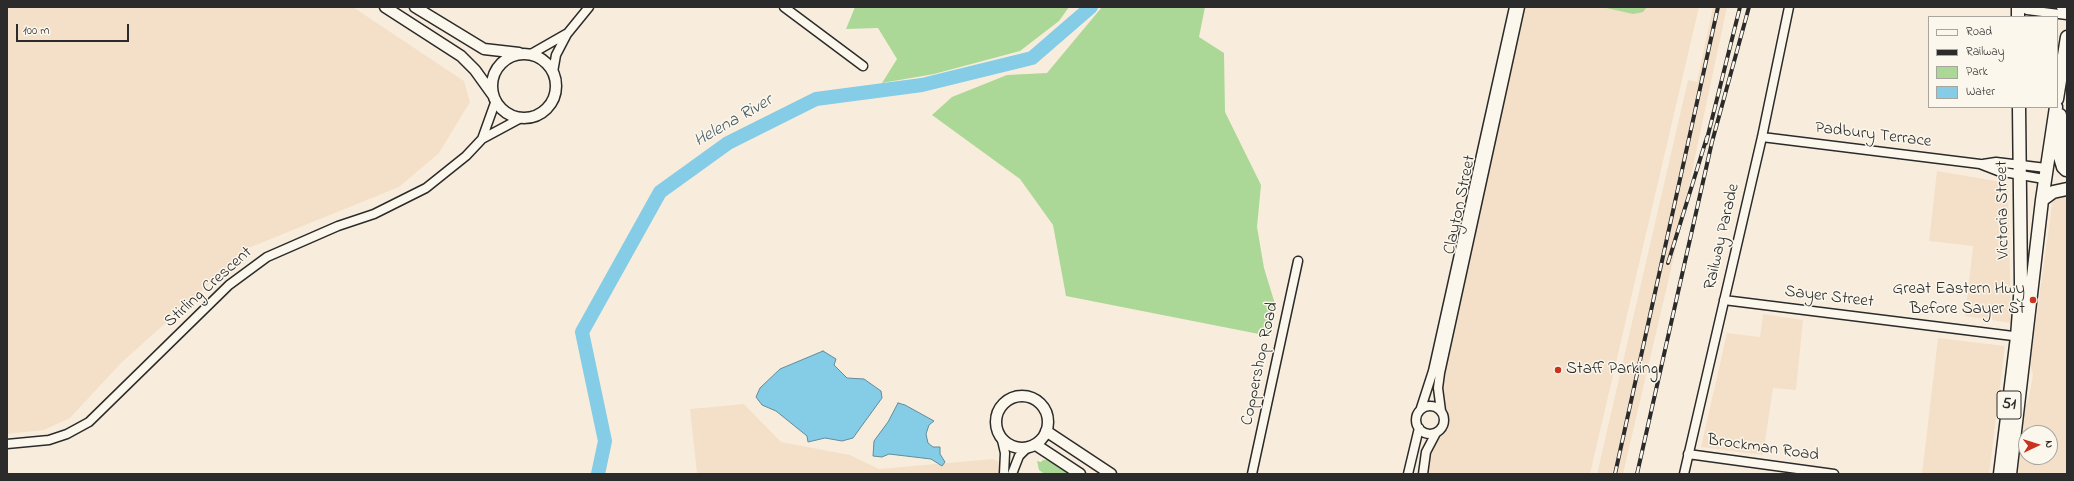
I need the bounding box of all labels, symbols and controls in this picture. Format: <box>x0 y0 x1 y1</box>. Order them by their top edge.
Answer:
scale bar <box>18 16 131 42</box>
legend <box>1928 16 2058 108</box>
text: 100 m <box>23 22 50 40</box>
text: Road <box>1966 23 1992 41</box>
text: Railway <box>1966 43 2004 61</box>
text: Park <box>1966 63 1988 81</box>
text: Water <box>1966 83 1995 101</box>
water label: Helena River <box>691 91 777 153</box>
street label: Padbury Terrace <box>1813 119 1933 153</box>
street label: Clayton Street <box>1441 154 1481 256</box>
street label: Victoria Street <box>1993 161 2015 259</box>
street label: Railway Parade <box>1701 182 1745 292</box>
street label: Stirling Crescent <box>161 243 257 333</box>
place label: Great Eastern Hwy Before Sayer St <box>1892 280 2025 320</box>
street label: Sayer Street <box>1783 282 1875 314</box>
marker: Great Eastern Hwy Before Sayer St <box>2028 295 2038 305</box>
street label: Coppershop Road <box>1238 300 1284 428</box>
place label: Staff Parking <box>1566 360 1658 380</box>
marker: Staff Parking <box>1553 365 1563 375</box>
road number: 51 <box>1997 391 2021 419</box>
north arrow <box>2018 425 2058 465</box>
street label: Brockman Road <box>1706 431 1820 467</box>
text: N <box>2041 440 2057 449</box>

